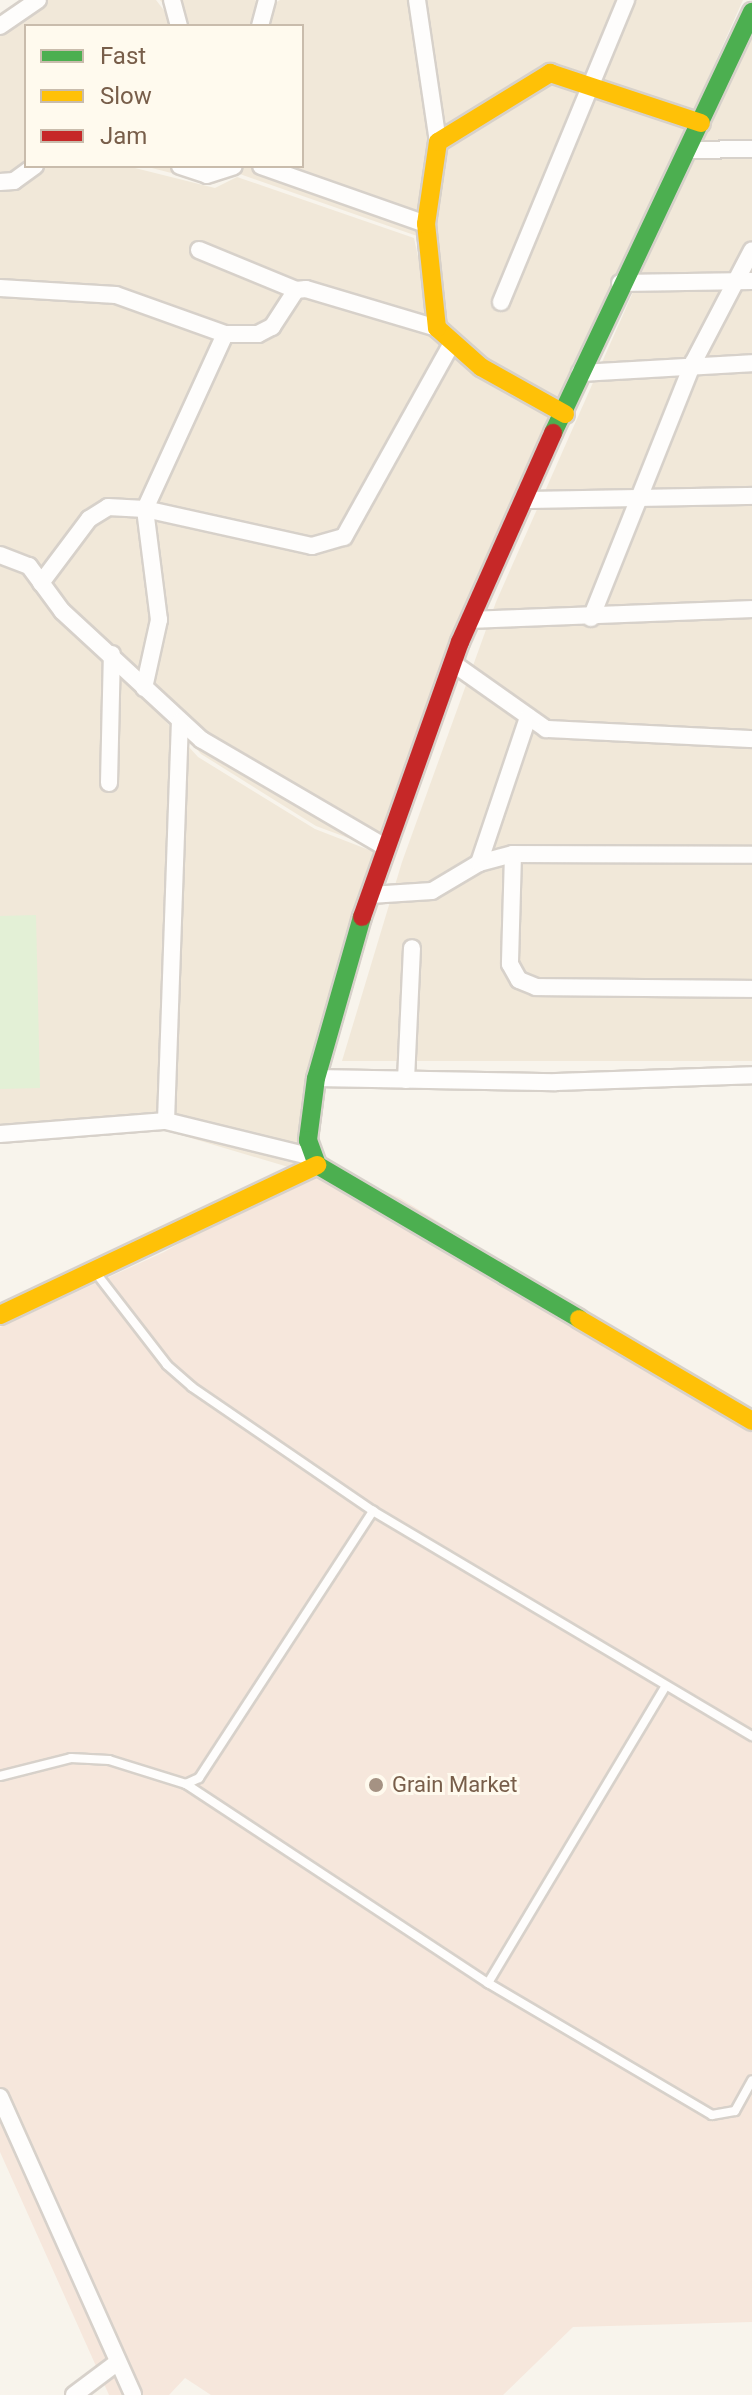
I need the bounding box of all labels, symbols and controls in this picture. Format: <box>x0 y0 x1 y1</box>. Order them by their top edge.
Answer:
legend <box>24 24 304 168</box>
text: Fast <box>100 42 146 70</box>
text: Slow <box>100 82 152 110</box>
text: Jam <box>100 122 147 150</box>
place label: Grain Market <box>392 1772 517 1798</box>
marker: Grain Market <box>367 1776 385 1794</box>

